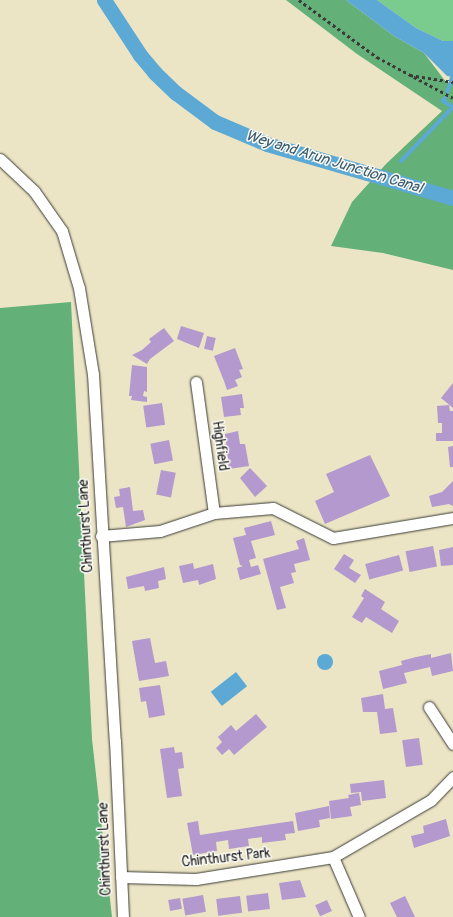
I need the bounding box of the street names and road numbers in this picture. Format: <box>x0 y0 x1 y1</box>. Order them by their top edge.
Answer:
street label: Highfield <box>208 420 232 472</box>
street label: Chinthurst Lane <box>75 479 97 573</box>
street label: Chinthurst Lane <box>95 802 115 896</box>
street label: Chinthurst Park <box>181 845 271 871</box>

